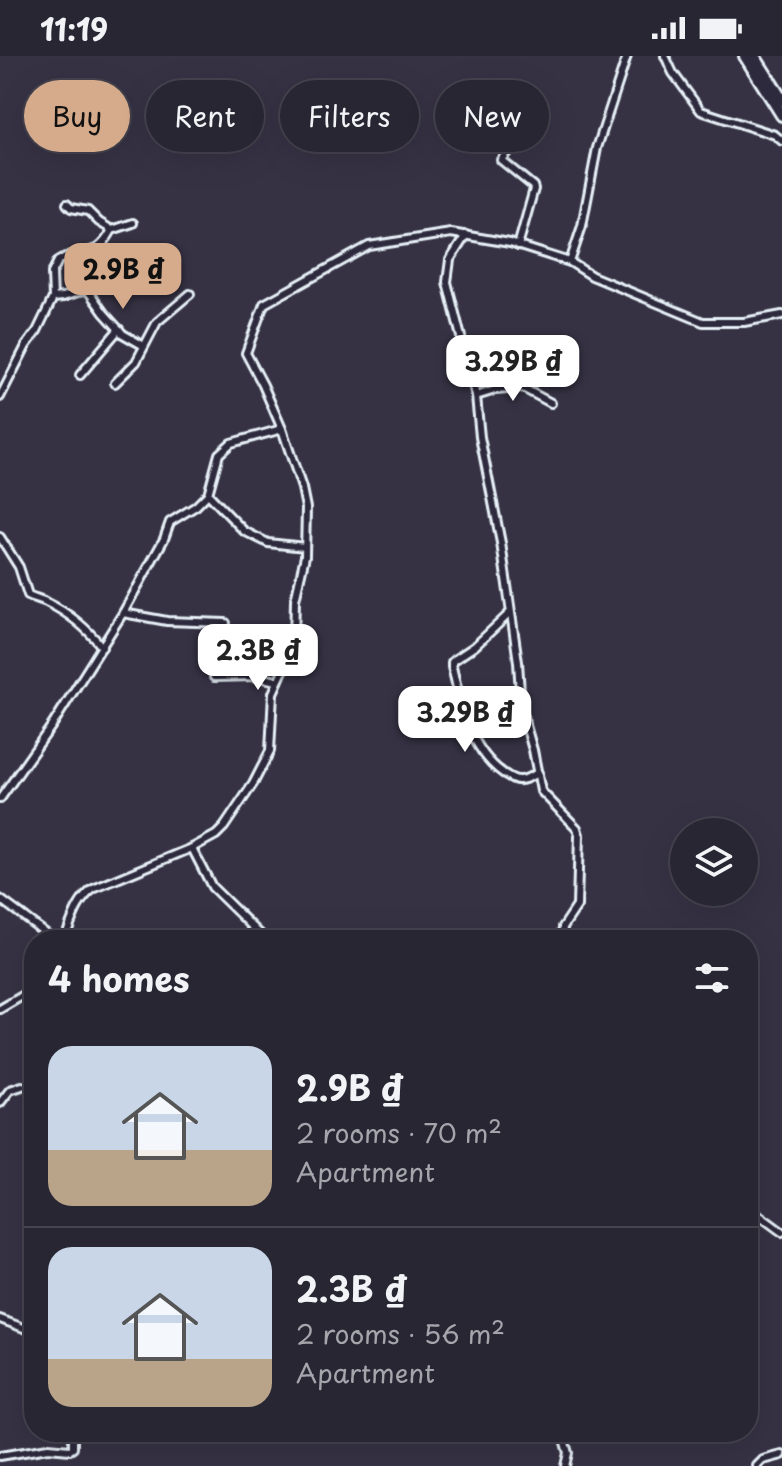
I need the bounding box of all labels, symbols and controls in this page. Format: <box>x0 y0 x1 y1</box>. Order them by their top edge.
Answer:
text: 11:19 <box>40 6 108 51</box>
chip: Buy <box>24 80 130 152</box>
chip: Rent <box>146 80 264 152</box>
chip: Filters <box>280 80 419 152</box>
chip: New <box>435 80 549 152</box>
pin: 2.9B ₫ <box>58 243 188 311</box>
text: 2.9B ₫ <box>82 249 164 288</box>
pin: 3.29B ₫ <box>439 335 587 403</box>
text: 3.29B ₫ <box>464 341 562 380</box>
pin: 2.3B ₫ <box>193 624 323 692</box>
text: 2.3B ₫ <box>216 630 300 669</box>
pin: 3.29B ₫ <box>391 686 539 754</box>
text: 3.29B ₫ <box>416 692 514 731</box>
map controls <box>670 818 758 906</box>
button: layers <box>670 818 758 906</box>
text: 4 homes <box>48 952 190 1004</box>
icon: filters <box>690 956 734 1000</box>
text: 2.9B ₫ <box>296 1061 402 1113</box>
icon: home <box>112 1078 208 1174</box>
text: 2 rooms · 70 m² <box>296 1113 502 1152</box>
text: Apartment <box>296 1152 435 1191</box>
text: 2.3B ₫ <box>296 1262 406 1314</box>
icon: home <box>112 1279 208 1375</box>
text: 2 rooms · 56 m² <box>296 1314 505 1353</box>
text: Apartment <box>296 1353 435 1392</box>

